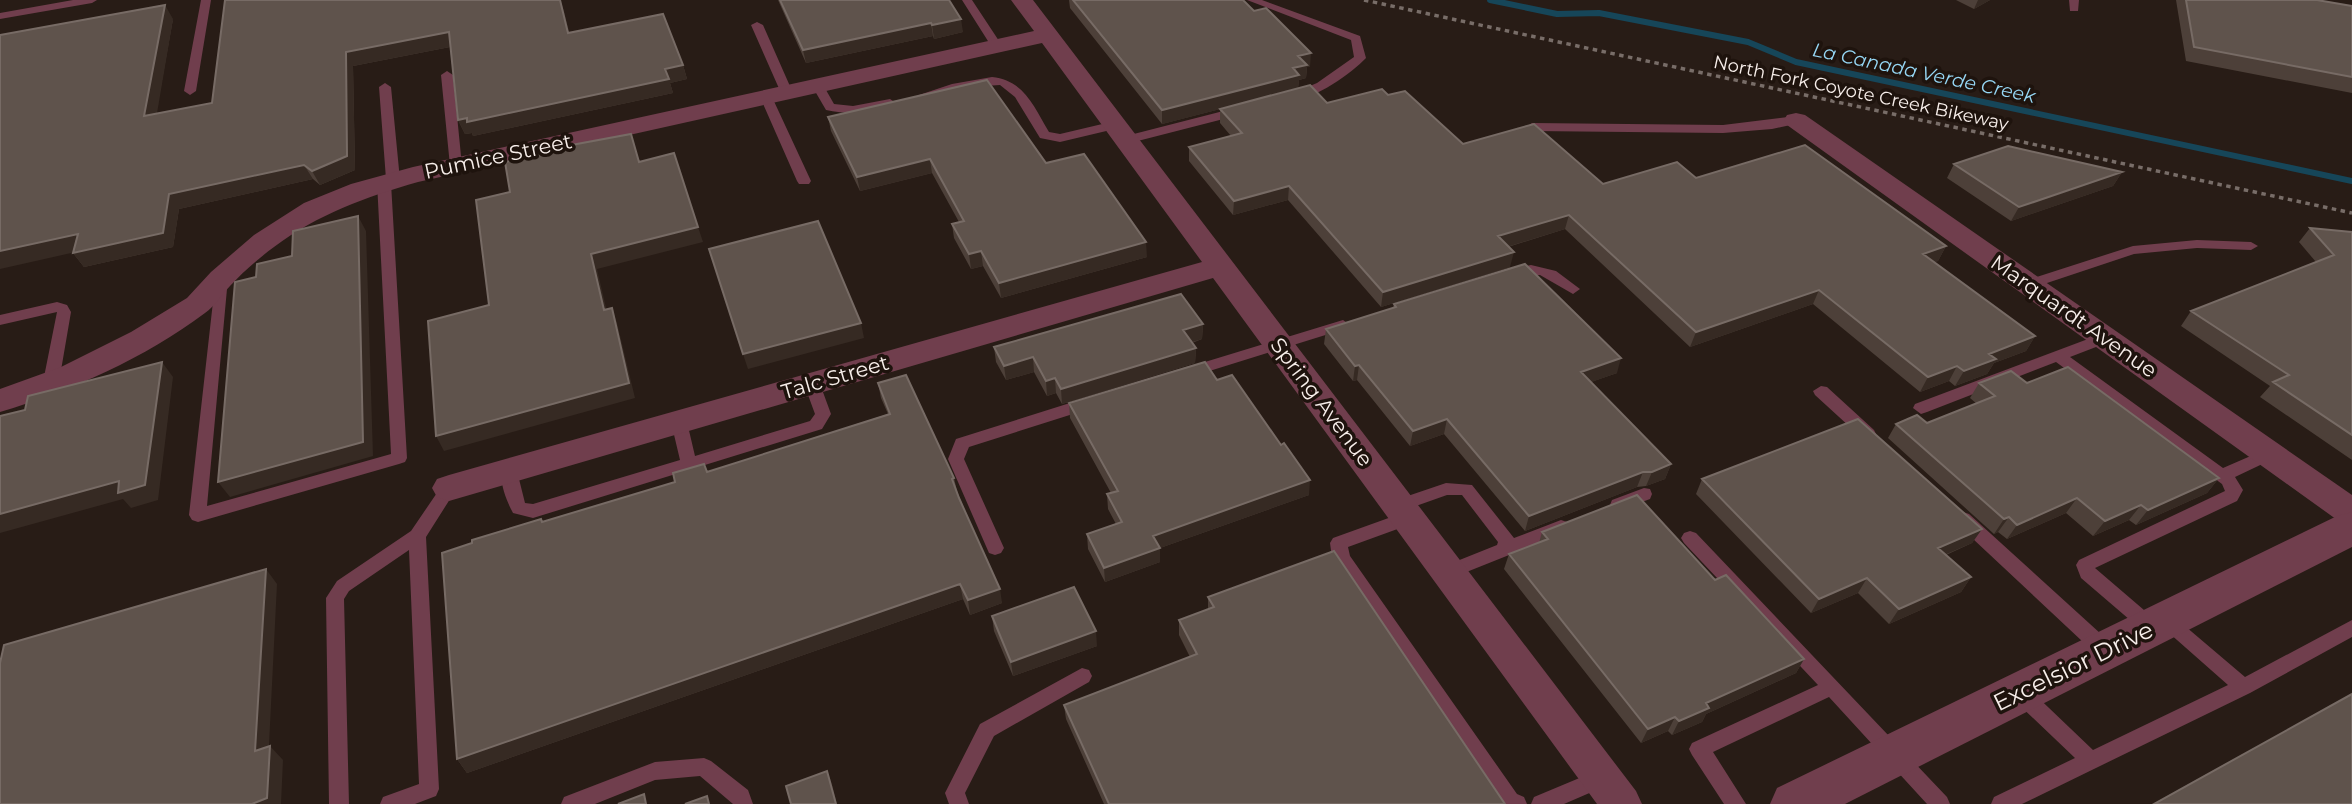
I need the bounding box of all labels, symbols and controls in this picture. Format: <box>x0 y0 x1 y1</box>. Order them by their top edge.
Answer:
water label: La Canada Verde Creek <box>1811 38 2038 108</box>
street label: North Fork Coyote Creek Bikeway <box>1711 51 2011 135</box>
street label: Pumice Street <box>422 128 574 184</box>
street label: Marquardt Avenue <box>1986 249 2162 383</box>
street label: Spring Avenue <box>1266 333 1378 471</box>
street label: Talc Street <box>779 350 891 404</box>
street label: Excelsior Drive <box>1988 615 2158 717</box>

